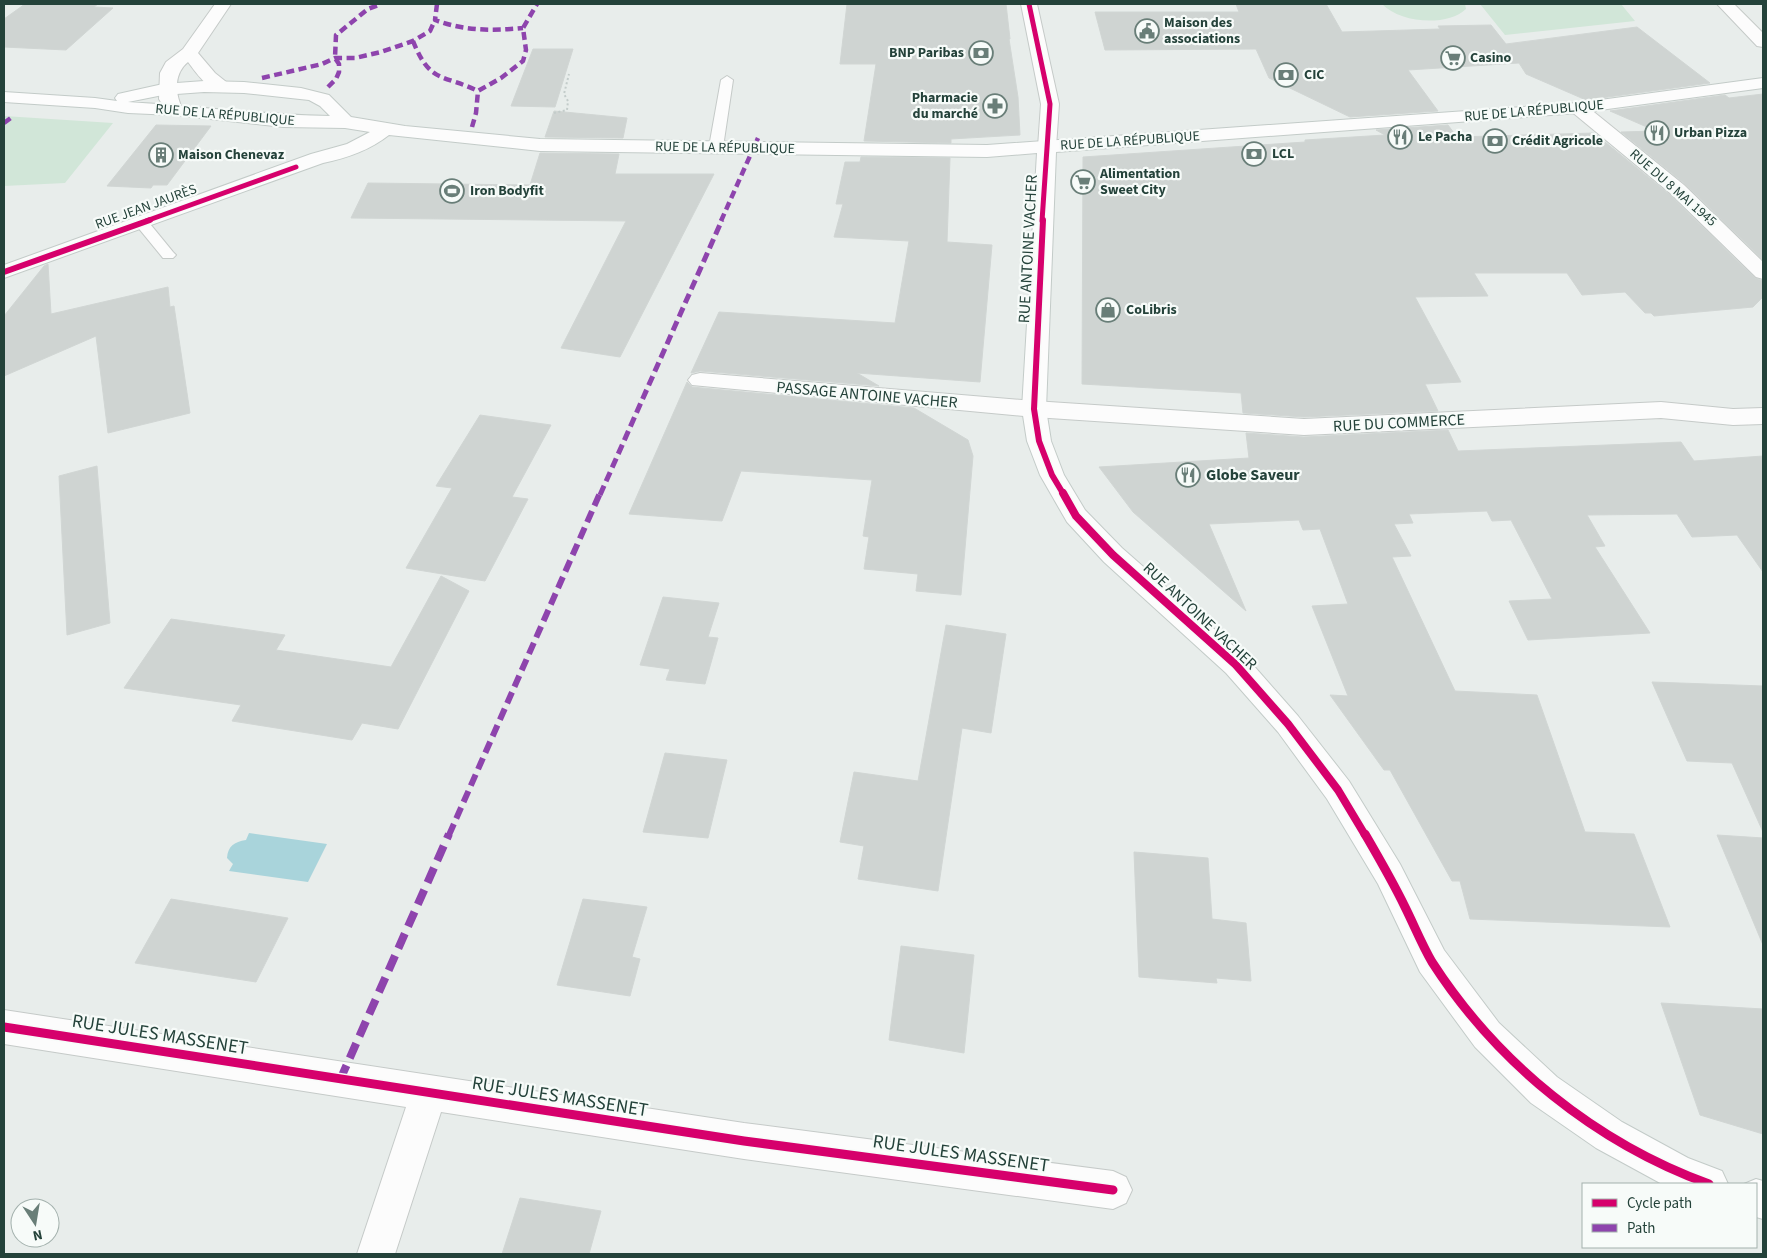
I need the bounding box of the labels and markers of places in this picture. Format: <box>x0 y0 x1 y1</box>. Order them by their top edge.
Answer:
place label: Maison des associations <box>1164 13 1240 49</box>
public building icon: Maison des associations <box>1134 18 1160 44</box>
bank icon: BNP Paribas <box>968 40 994 66</box>
place label: BNP Paribas <box>889 43 964 63</box>
supermarket icon: Casino <box>1440 45 1466 71</box>
place label: Casino <box>1470 48 1512 68</box>
bank icon: CIC <box>1273 62 1299 88</box>
place label: CIC <box>1304 65 1325 85</box>
place label: Pharmacie du marché <box>912 88 978 124</box>
pharmacy icon: Pharmacie du marché <box>982 93 1008 119</box>
restaurant icon: Urban Pizza <box>1644 120 1670 146</box>
place label: Urban Pizza <box>1674 123 1747 143</box>
restaurant icon: Le Pacha <box>1387 124 1413 150</box>
place label: Le Pacha <box>1418 127 1472 147</box>
bank icon: Crédit Agricole <box>1482 128 1508 154</box>
place label: Crédit Agricole <box>1512 131 1603 151</box>
bank icon: LCL <box>1241 141 1267 167</box>
building icon: Maison Chenevaz <box>148 142 174 168</box>
place label: LCL <box>1272 144 1294 164</box>
place label: Maison Chenevaz <box>178 145 285 165</box>
place label: Alimentation Sweet City <box>1099 164 1180 200</box>
supermarket icon: Alimentation Sweet City <box>1070 169 1096 195</box>
sports icon: Iron Bodyfit <box>439 178 465 204</box>
place label: Iron Bodyfit <box>470 181 544 201</box>
shop icon: CoLibris <box>1095 297 1121 323</box>
place label: CoLibris <box>1126 300 1177 320</box>
restaurant icon: Globe Saveur <box>1175 462 1201 488</box>
place label: Globe Saveur <box>1206 464 1300 486</box>

